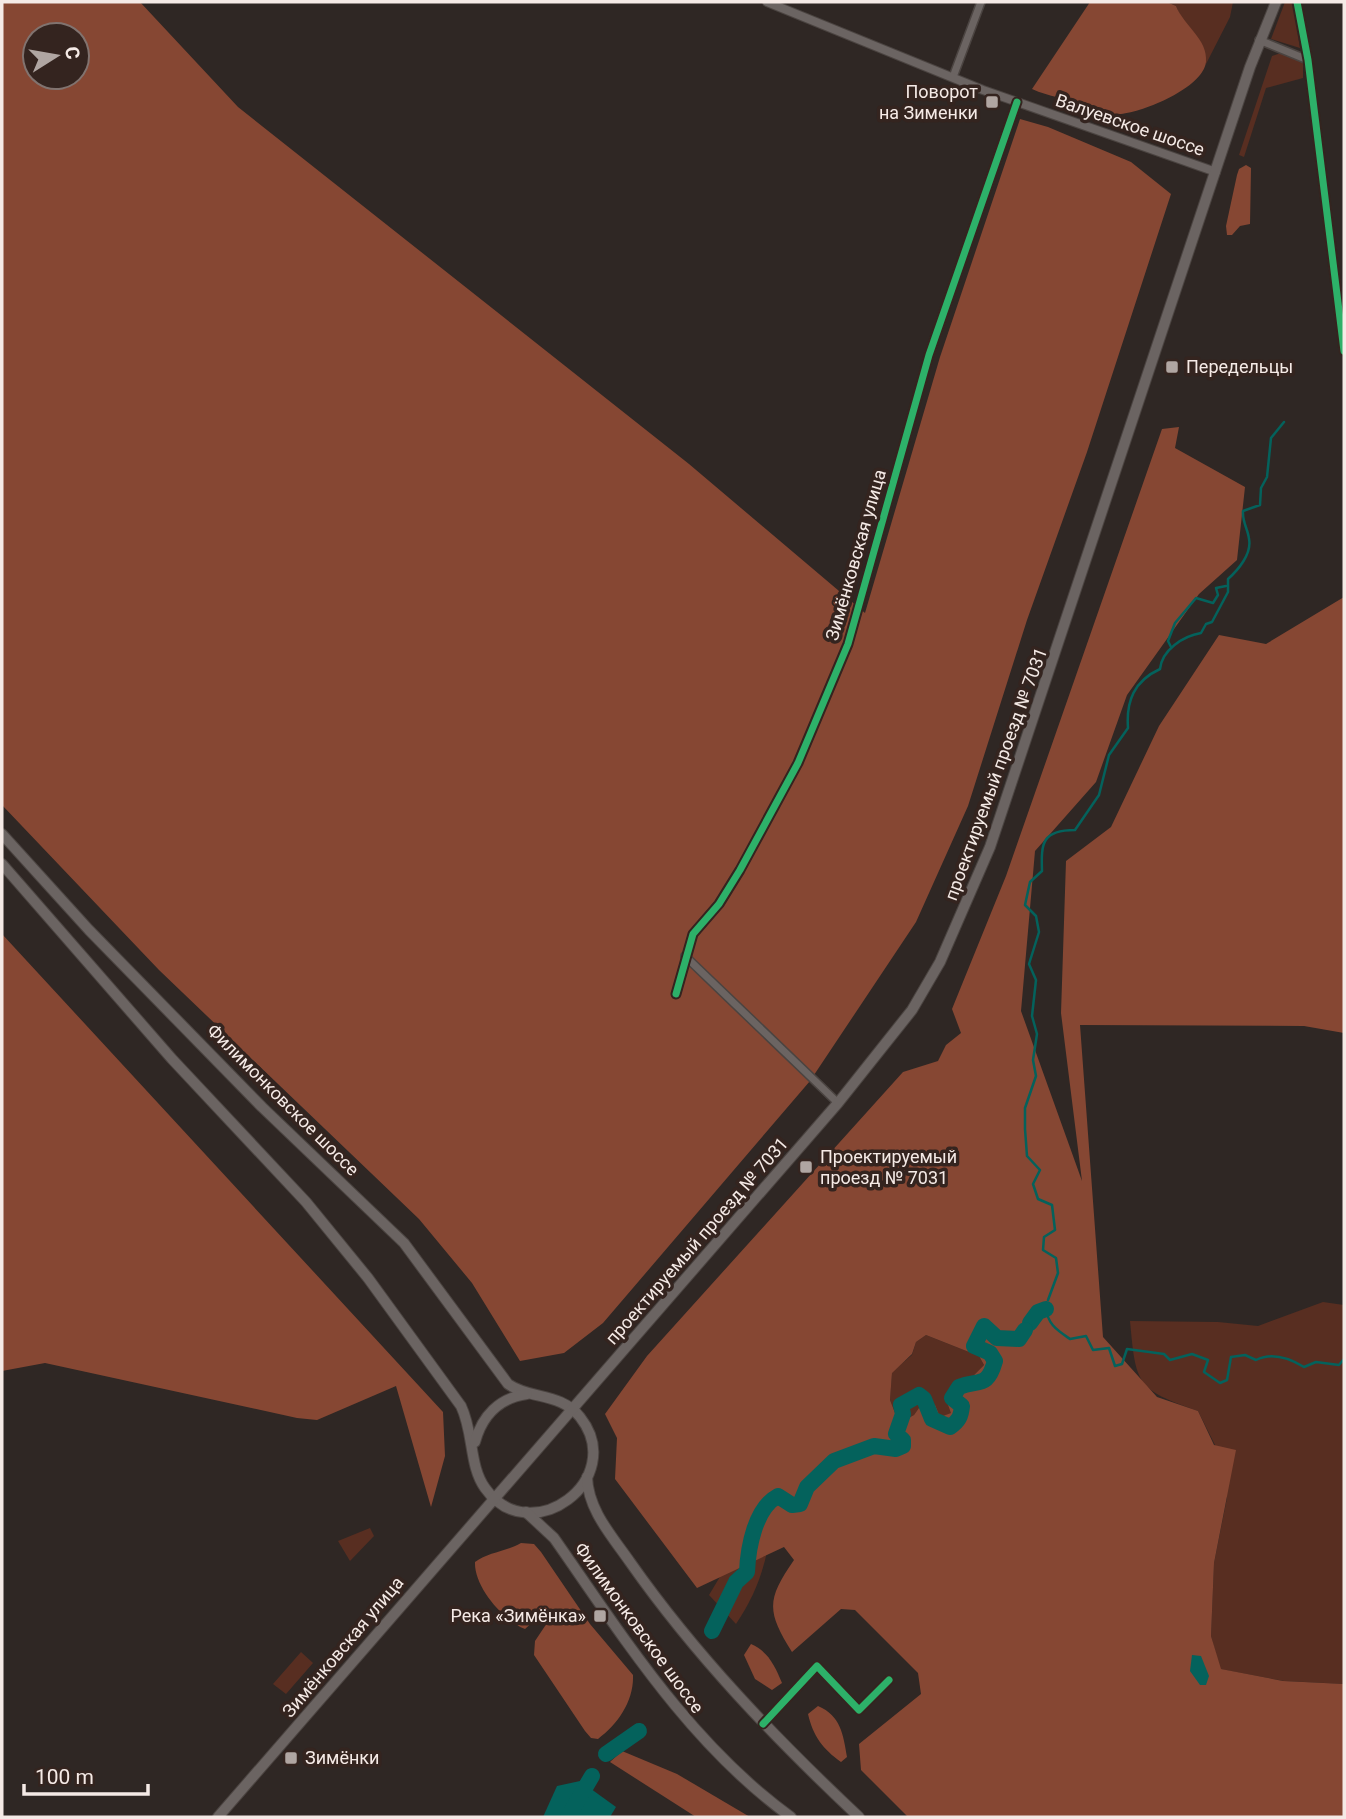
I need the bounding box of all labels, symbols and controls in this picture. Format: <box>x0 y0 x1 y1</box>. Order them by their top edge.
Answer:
north arrow <box>21 21 91 91</box>
text: С <box>60 45 85 61</box>
place label: Поворот на Зименки <box>879 81 978 123</box>
street label: Валуевское шоссе <box>1053 89 1207 160</box>
marker: Поворот на Зименки <box>984 94 1000 110</box>
place label: Передельцы <box>1186 356 1293 377</box>
marker: Передельцы <box>1164 359 1180 375</box>
street label: Зимёнковская улица <box>821 467 890 643</box>
street label: проектируемый проезд № 7031 <box>940 645 1051 903</box>
street label: Филимонковское шоссе <box>203 1020 363 1180</box>
street label: проектируемый проезд № 7031 <box>601 1133 792 1348</box>
place label: Проектируемый проезд № 7031 <box>820 1146 957 1188</box>
marker: Проектируемый проезд № 7031 <box>798 1159 814 1175</box>
street label: Филимонковское шоссе <box>570 1538 708 1717</box>
street label: Зимёнковская улица <box>278 1572 408 1721</box>
place label: Река «Зимёнка» <box>450 1605 586 1626</box>
marker: Река «Зимёнка» <box>592 1608 608 1624</box>
place label: Зимёнки <box>305 1747 379 1768</box>
marker: Зимёнки <box>283 1750 299 1766</box>
scale bar <box>24 1752 149 1796</box>
text: 100 m <box>35 1765 94 1789</box>

